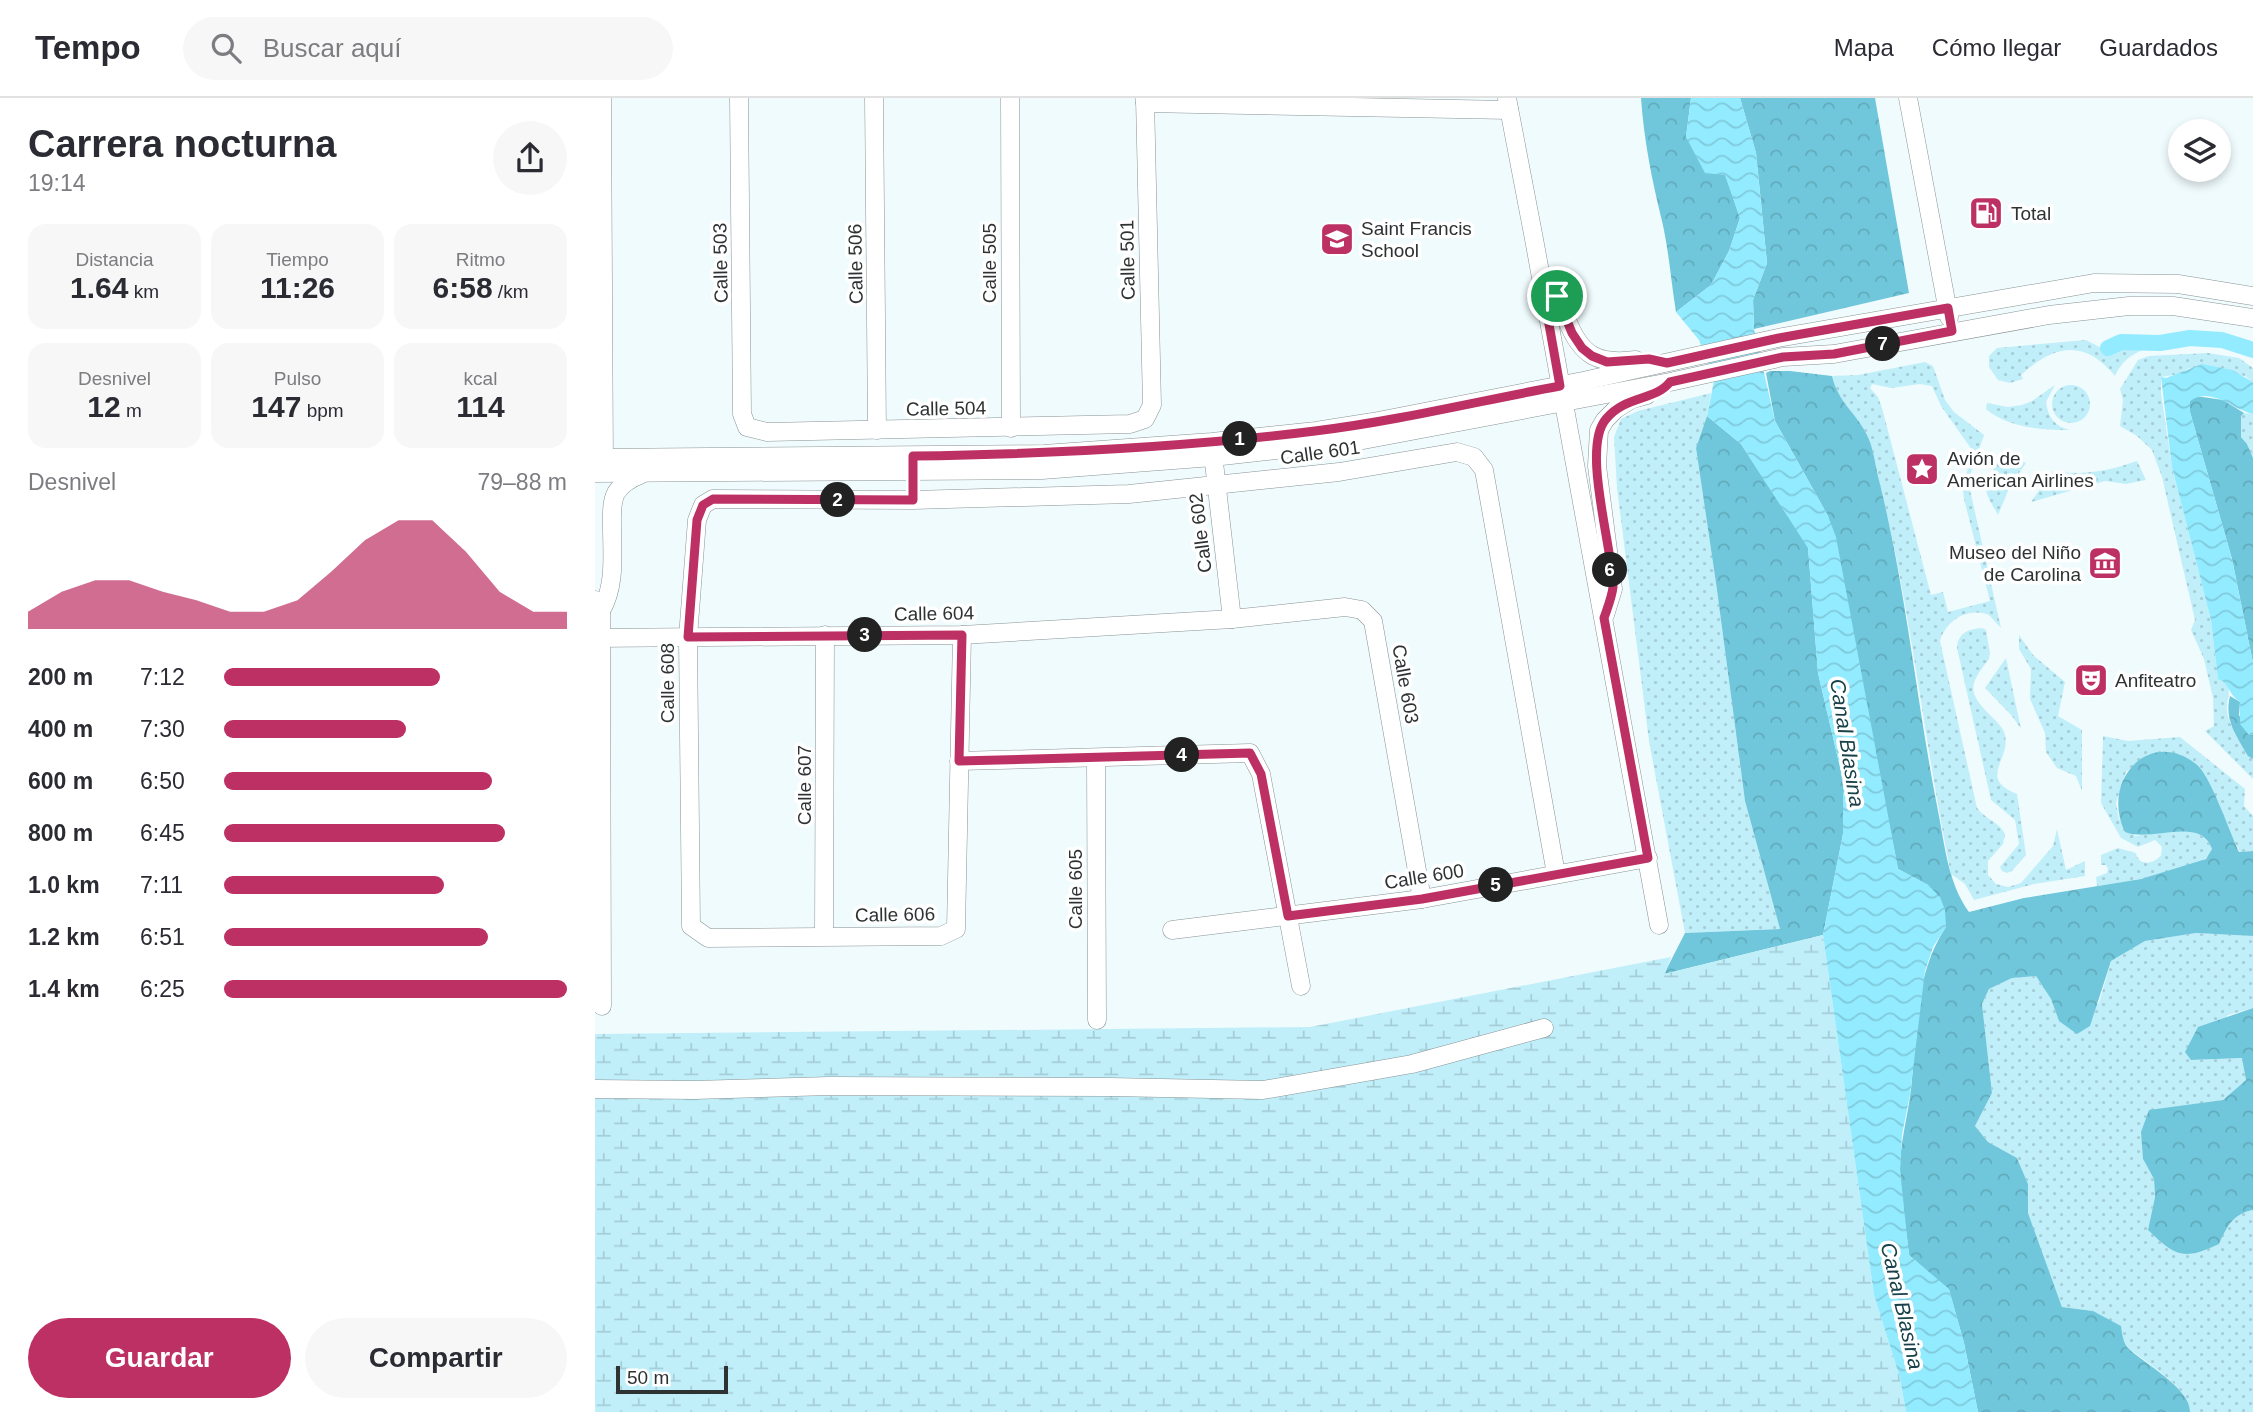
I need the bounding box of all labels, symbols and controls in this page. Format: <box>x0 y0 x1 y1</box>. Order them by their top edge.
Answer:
search box <box>183 17 673 80</box>
text: Tempo <box>35 29 141 66</box>
icon: search <box>207 29 245 67</box>
text: Buscar aquí <box>263 33 401 63</box>
text: Mapa <box>1834 34 1894 61</box>
text: Cómo llegar <box>1932 34 2061 61</box>
text: Guardados <box>2099 34 2218 61</box>
map controls <box>2168 119 2231 182</box>
button: layers <box>2168 119 2231 182</box>
button: share <box>493 121 567 195</box>
text: Carrera nocturna <box>28 123 336 165</box>
text: 19:14 <box>28 170 86 196</box>
fuel station icon: Total <box>1967 194 2005 232</box>
place label: Total <box>2011 203 2051 224</box>
place label: Saint Francis School <box>1361 218 1472 261</box>
street label: Calle 501 <box>1116 220 1139 300</box>
school or university icon: Saint Francis School <box>1318 220 1356 258</box>
street label: Calle 503 <box>709 223 732 303</box>
street label: Calle 505 <box>979 223 1000 303</box>
street label: Calle 506 <box>844 224 867 304</box>
text: Distancia <box>75 249 154 270</box>
text: Tiempo <box>266 249 329 270</box>
text: Ritmo <box>456 249 505 270</box>
pin <box>1527 266 1587 326</box>
text: 1.64 <box>70 271 128 304</box>
text: 11:26 <box>260 271 335 304</box>
text: 6:58 <box>433 271 493 304</box>
icon: arrive <box>1538 277 1576 315</box>
text: km <box>128 281 159 302</box>
text: /km <box>493 281 528 302</box>
pin: 7 <box>1865 327 1901 362</box>
text: 7 <box>1877 333 1888 354</box>
text: Desnivel <box>78 368 151 389</box>
text: Pulso <box>274 368 321 389</box>
text: kcal <box>464 368 497 389</box>
text: 12 <box>87 390 121 423</box>
text: 147 <box>251 390 301 423</box>
text: 114 <box>456 390 505 423</box>
street label: Calle 504 <box>906 397 987 420</box>
text: m <box>121 400 142 421</box>
text: bpm <box>301 400 344 421</box>
pin: 1 <box>1223 422 1257 456</box>
text: 1 <box>1234 428 1245 449</box>
street label: Calle 601 <box>1279 437 1361 468</box>
place label: Avión de American Airlines <box>1947 448 2094 491</box>
place icon: Avión de American Airlines <box>1903 450 1941 488</box>
text: Desnivel <box>28 469 116 495</box>
text: 79–88 m <box>477 469 567 495</box>
pin: 2 <box>821 482 855 518</box>
text: 2 <box>832 489 843 510</box>
street label: Calle 602 <box>1185 492 1216 574</box>
place label: Museo del Niño de Carolina <box>1949 542 2081 585</box>
museum icon: Museo del Niño de Carolina <box>2086 544 2124 582</box>
pin: 6 <box>1593 552 1627 588</box>
text: 6 <box>1604 559 1615 580</box>
street label: Calle 604 <box>894 602 975 625</box>
pin: 3 <box>847 618 883 652</box>
text: 3 <box>859 624 870 645</box>
street label: Calle 608 <box>657 643 678 723</box>
street label: Calle 603 <box>1388 643 1423 725</box>
theatre icon: Anfiteatro <box>2072 661 2110 699</box>
text: 200 m <box>28 664 93 690</box>
text: 7:12 <box>140 664 185 690</box>
place label: Anfiteatro <box>2115 670 2196 691</box>
water label: Canal Blasina <box>1826 677 1869 809</box>
text: 400 m <box>28 716 93 742</box>
text: 7:30 <box>140 716 185 742</box>
pin: 4 <box>1165 738 1199 772</box>
text: 4 <box>1176 744 1187 765</box>
street label: Calle 607 <box>794 745 815 825</box>
text: 600 m <box>28 768 93 794</box>
text: 6:50 <box>140 768 185 794</box>
text: 800 m <box>28 820 93 846</box>
text: 6:45 <box>140 820 185 846</box>
street label: Calle 605 <box>1065 849 1086 929</box>
street label: Calle 600 <box>1383 860 1465 893</box>
pin: 5 <box>1479 868 1513 902</box>
text: 1.0 km <box>28 872 100 898</box>
text: 7:11 <box>140 872 183 898</box>
text: 5 <box>1490 874 1501 895</box>
street label: Calle 606 <box>855 903 935 926</box>
text: 1.2 km <box>28 924 100 950</box>
text: 6:51 <box>140 924 185 950</box>
text: 1.4 km <box>28 976 100 1002</box>
text: 6:25 <box>140 976 185 1002</box>
water label: Canal Blasina <box>1877 1240 1928 1372</box>
button: Guardar <box>28 1318 291 1398</box>
button: Compartir <box>305 1318 567 1398</box>
scale bar <box>616 1363 728 1395</box>
text: 50 m <box>627 1367 669 1388</box>

